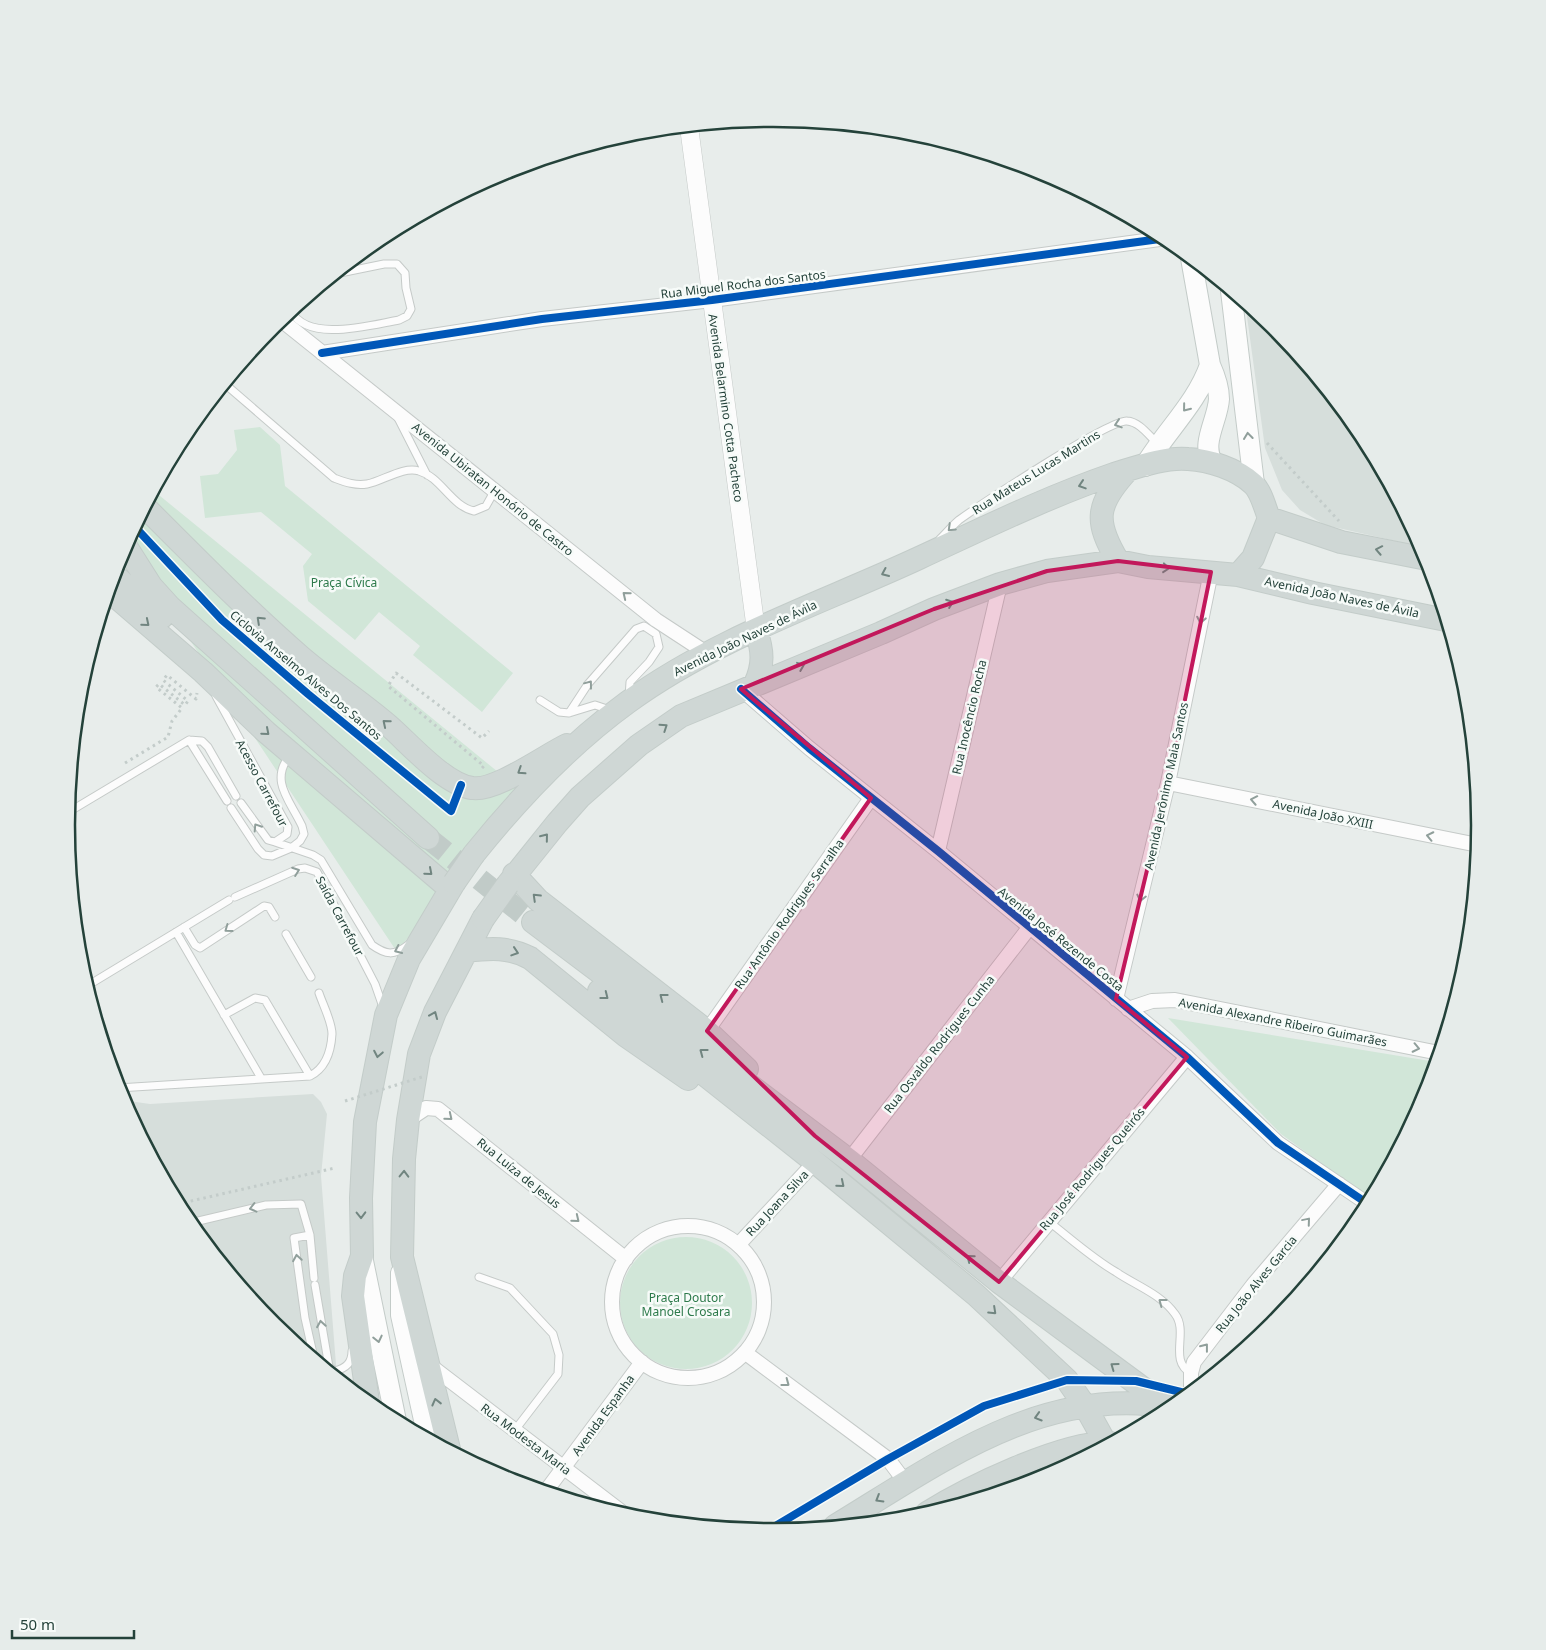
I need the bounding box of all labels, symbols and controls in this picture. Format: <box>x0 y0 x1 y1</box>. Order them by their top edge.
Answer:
street label: Rua Miguel Rocha dos Santos <box>660 265 827 303</box>
street label: Avenida Belarmino Cotta Pacheco <box>704 313 748 503</box>
one-way arrow <box>1183 402 1192 411</box>
street label: Avenida Ubiratan Honório de Castro <box>409 418 577 560</box>
one-way arrow <box>1114 418 1123 428</box>
street label: Rua Mateus Lucas Martins <box>969 425 1103 518</box>
one-way arrow <box>1243 432 1254 440</box>
one-way arrow <box>1078 479 1086 489</box>
one-way arrow <box>948 522 957 531</box>
one-way arrow <box>1375 545 1384 556</box>
one-way arrow <box>1162 562 1170 573</box>
one-way arrow <box>881 566 890 577</box>
street label: Avenida João Naves de Ávila <box>1263 572 1421 622</box>
park label: Praça Cívica <box>311 574 377 591</box>
one-way arrow <box>622 591 631 600</box>
street label: Avenida João Naves de Ávila <box>671 596 819 680</box>
one-way arrow <box>945 598 954 609</box>
street label: Ciclovia Anselmo Alves Dos Santos <box>226 606 386 744</box>
one-way arrow <box>1196 616 1207 625</box>
one-way arrow <box>257 617 266 626</box>
one-way arrow <box>140 618 149 627</box>
street label: Rua Inocêncio Rocha <box>948 658 990 776</box>
one-way arrow <box>796 662 805 672</box>
one-way arrow <box>583 681 591 690</box>
street label: Avenida Jerônimo Maia Santos <box>1140 700 1192 871</box>
one-way arrow <box>382 720 391 729</box>
one-way arrow <box>659 724 668 733</box>
one-way arrow <box>261 726 270 735</box>
street label: Acesso Carrefour <box>232 736 292 830</box>
one-way arrow <box>517 764 526 774</box>
one-way arrow <box>1249 795 1258 805</box>
street label: Avenida João XXIII <box>1271 795 1375 833</box>
one-way arrow <box>254 823 264 832</box>
one-way arrow <box>1426 831 1434 842</box>
one-way arrow <box>540 833 549 842</box>
street label: Rua Antônio Rodrigues Serralha <box>730 835 848 993</box>
one-way arrow <box>424 866 433 875</box>
one-way arrow <box>291 867 300 877</box>
street label: Saída Carrefour <box>312 873 368 959</box>
street label: Avenida José Rezende Costa <box>995 883 1127 995</box>
one-way arrow <box>533 894 542 903</box>
one-way arrow <box>1136 894 1147 903</box>
one-way arrow <box>225 924 234 932</box>
one-way arrow <box>394 944 403 955</box>
one-way arrow <box>510 946 519 956</box>
street label: Rua Osvaldo Rodrigues Cunha <box>880 972 998 1116</box>
one-way arrow <box>599 990 608 999</box>
street label: Avenida Alexandre Ribeiro Guimarães <box>1177 993 1389 1051</box>
one-way arrow <box>660 994 669 1003</box>
one-way arrow <box>428 1011 439 1020</box>
one-way arrow <box>1411 1042 1420 1053</box>
one-way arrow <box>700 1049 709 1057</box>
one-way arrow <box>373 1050 384 1058</box>
street label: Rua José Rodrigues Queirós <box>1035 1104 1149 1234</box>
one-way arrow <box>444 1112 453 1121</box>
street label: Rua Luíza de Jesus <box>474 1134 565 1212</box>
street label: Rua Joana Silva <box>742 1166 812 1240</box>
one-way arrow <box>399 1170 409 1178</box>
one-way arrow <box>836 1178 845 1187</box>
one-way arrow <box>248 1202 257 1213</box>
one-way arrow <box>356 1212 366 1219</box>
one-way arrow <box>570 1214 579 1222</box>
one-way arrow <box>1301 1218 1309 1227</box>
street label: Rua João Alves Garcia <box>1211 1232 1301 1336</box>
one-way arrow <box>292 1254 302 1263</box>
one-way arrow <box>967 1256 976 1264</box>
park label: Praça Doutor Manoel Crosara <box>642 1289 730 1320</box>
one-way arrow <box>1159 1299 1168 1307</box>
one-way arrow <box>987 1305 996 1314</box>
one-way arrow <box>316 1320 327 1328</box>
one-way arrow <box>372 1334 383 1343</box>
one-way arrow <box>1199 1344 1207 1353</box>
one-way arrow <box>1111 1363 1120 1372</box>
street label: Avenida Espanha <box>568 1371 638 1459</box>
one-way arrow <box>780 1377 790 1386</box>
one-way arrow <box>432 1398 442 1406</box>
street label: Rua Modesta Maria <box>477 1399 575 1479</box>
one-way arrow <box>1035 1412 1043 1422</box>
one-way arrow <box>875 1493 884 1503</box>
scale bar <box>12 1608 135 1640</box>
text: 50 m <box>20 1614 55 1634</box>

